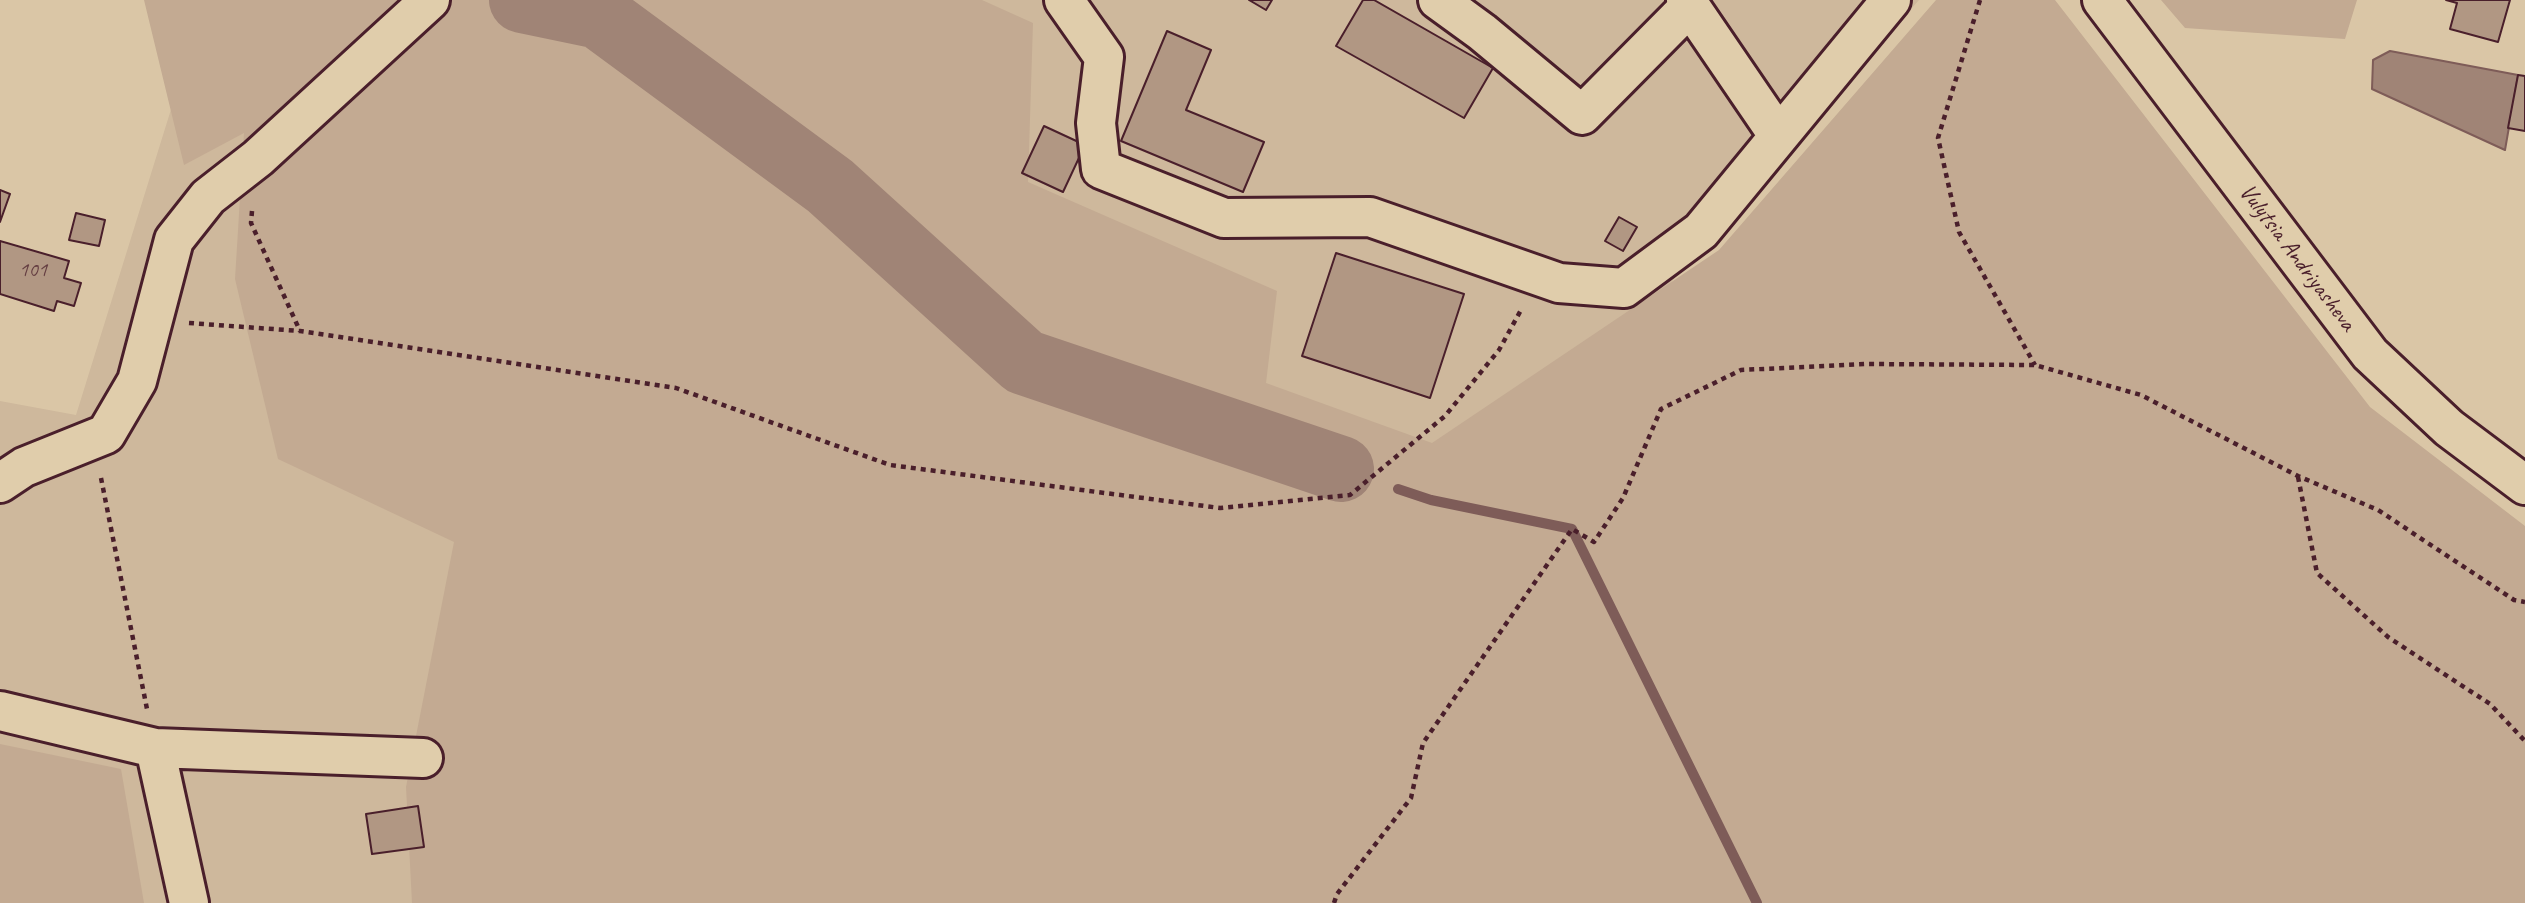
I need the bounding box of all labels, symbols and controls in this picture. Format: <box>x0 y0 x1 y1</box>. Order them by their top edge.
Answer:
street label: Vulytsia Andriyasheva <box>2232 179 2362 337</box>
house number: 101 <box>19 257 47 283</box>

